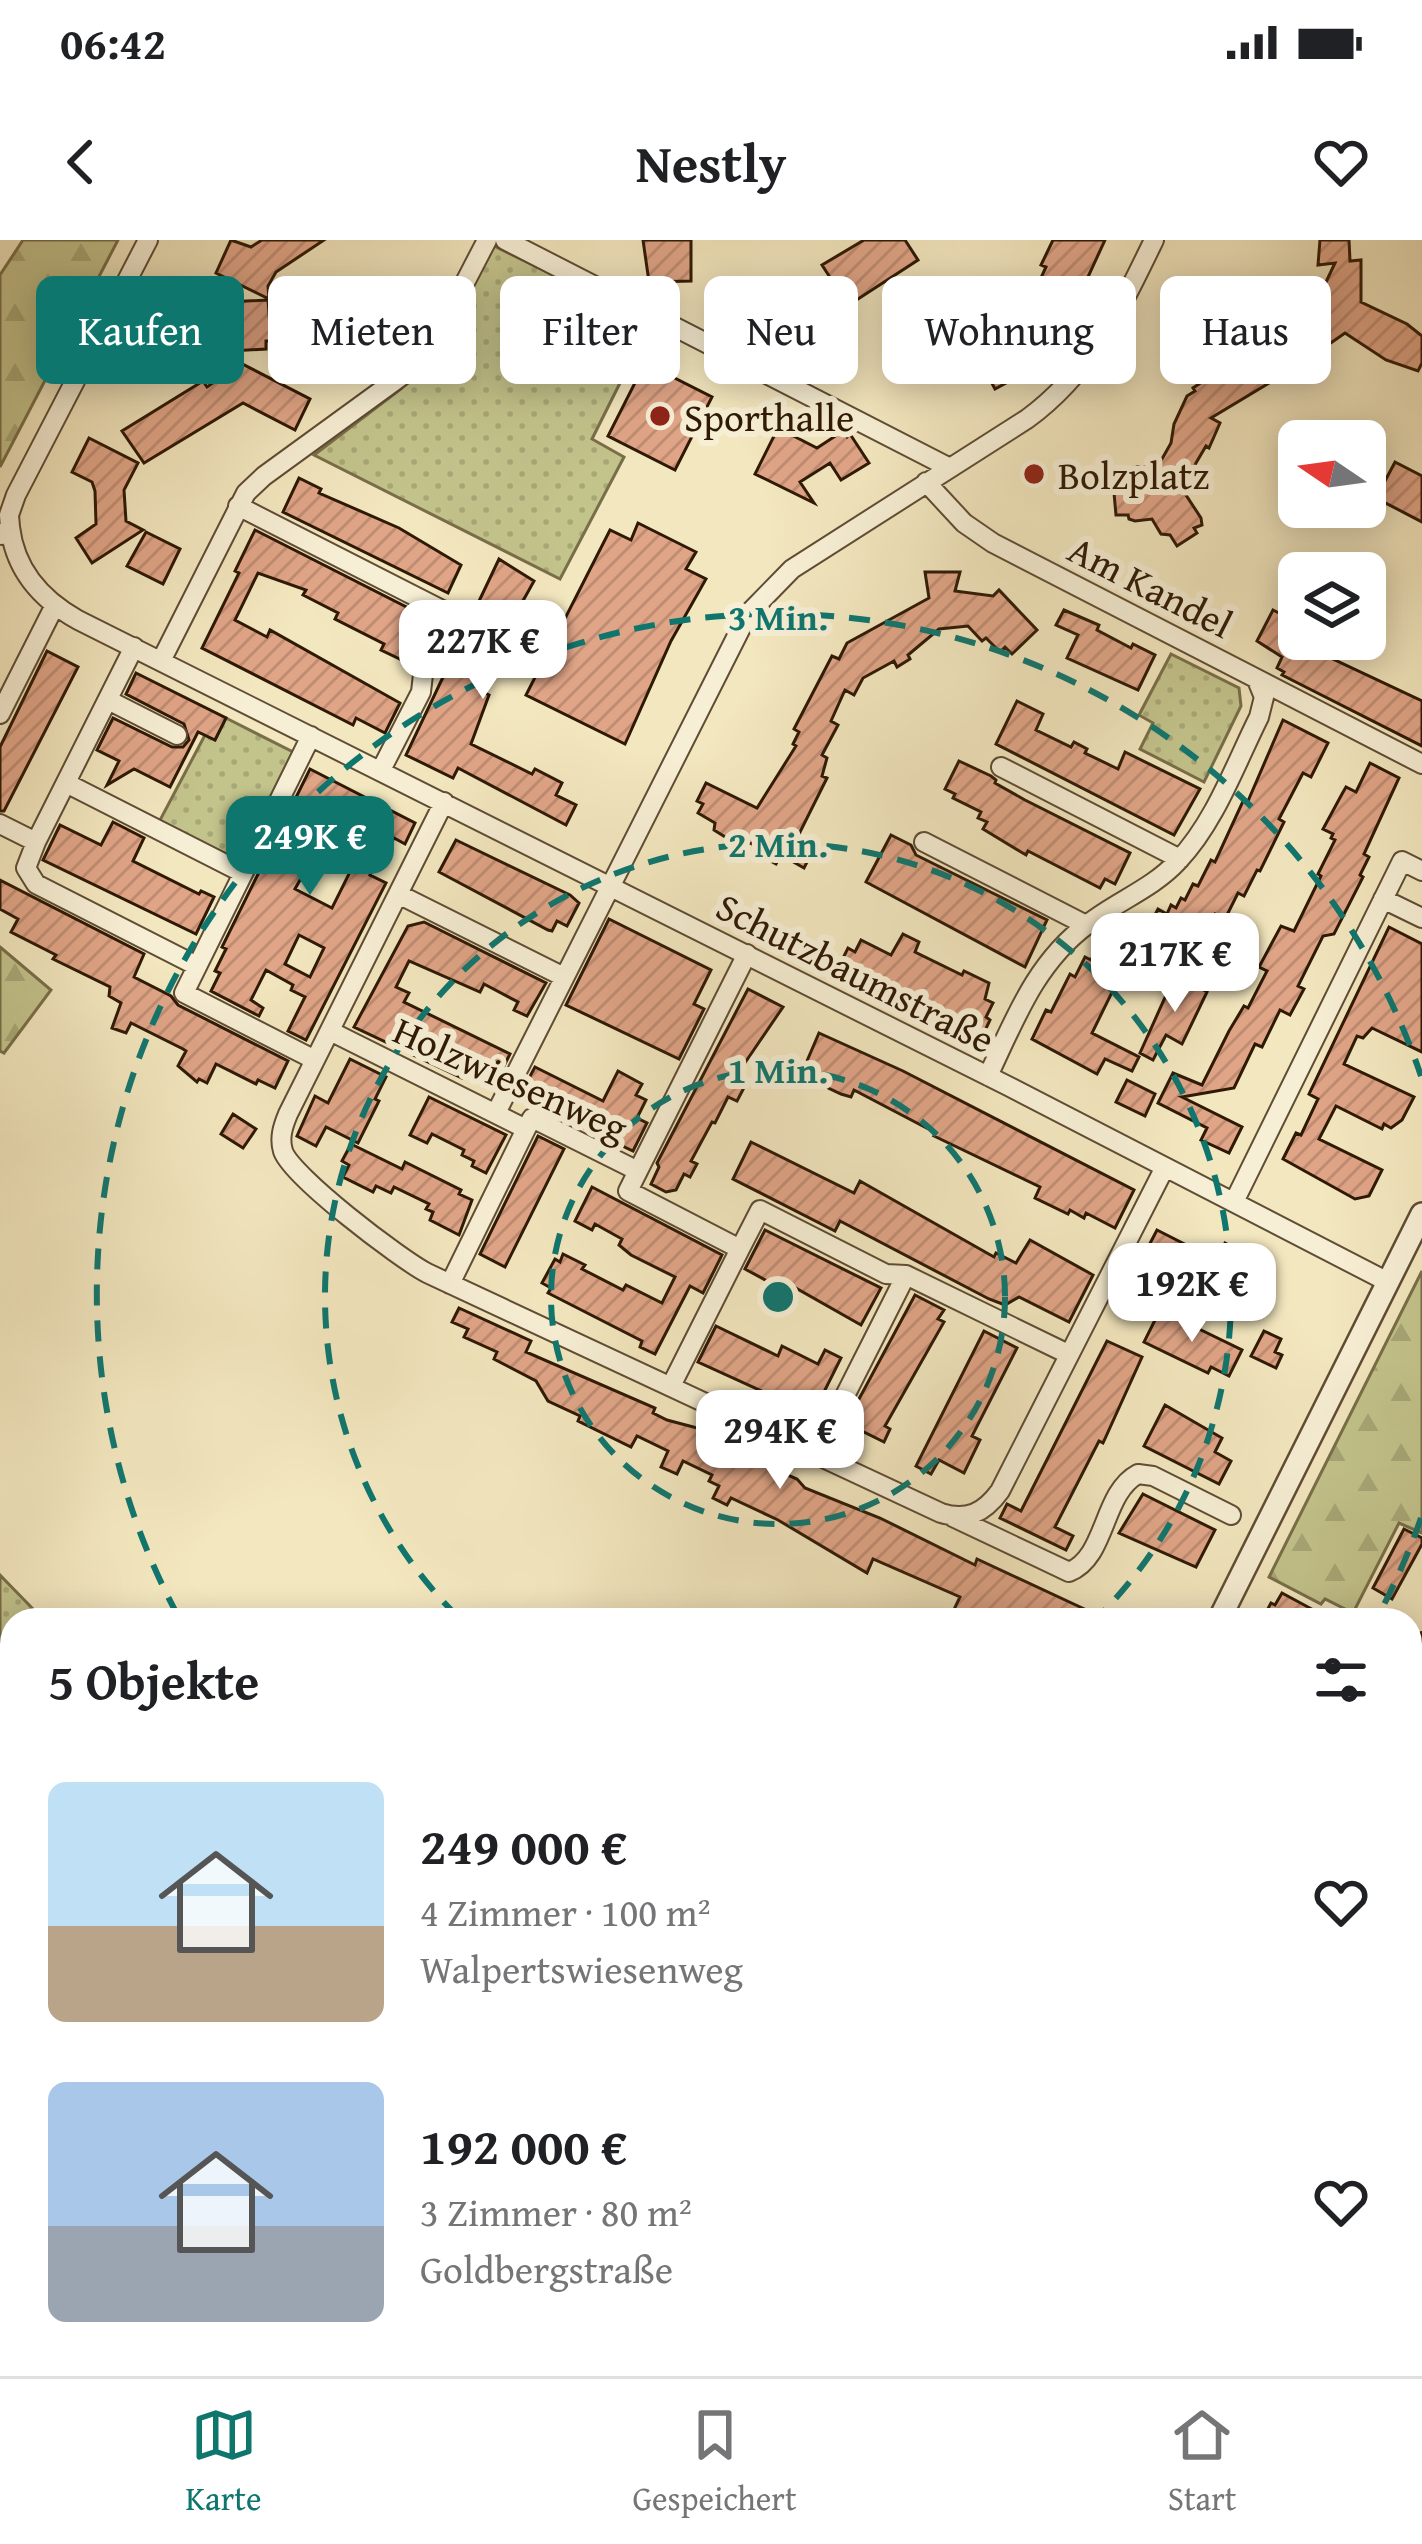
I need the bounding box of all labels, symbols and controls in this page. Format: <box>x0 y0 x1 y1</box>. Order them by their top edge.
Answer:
text: 06:42 <box>60 10 166 75</box>
text: Nestly <box>636 123 786 202</box>
icon: back <box>48 129 114 195</box>
icon: heart <box>1308 129 1374 195</box>
chip: Kaufen <box>36 276 244 384</box>
chip: Mieten <box>268 276 476 384</box>
chip: Filter <box>500 276 680 384</box>
chip: Neu <box>704 276 858 384</box>
chip: Wohnung <box>882 276 1136 384</box>
chip: Haus <box>1160 276 1331 384</box>
place label: Sporthalle <box>684 388 854 445</box>
marker: Sporthalle <box>647 403 673 429</box>
north arrow <box>1278 420 1386 528</box>
map controls <box>1278 420 1386 660</box>
place label: Bolzplatz <box>1058 446 1209 503</box>
marker: Bolzplatz <box>1021 461 1047 487</box>
street label: Am Kandel <box>1059 520 1243 652</box>
button: layers <box>1278 552 1386 660</box>
text: 3 Min. <box>728 590 828 643</box>
pin: 227K € <box>385 600 581 702</box>
text: 227K € <box>426 610 540 667</box>
pin: 249K € <box>212 796 408 898</box>
text: 249K € <box>253 806 367 863</box>
text: 2 Min. <box>728 817 828 870</box>
street label: Schutzbaumstraße <box>707 877 1005 1067</box>
pin: 217K € <box>1077 913 1273 1015</box>
text: 217K € <box>1118 923 1232 980</box>
street label: Holzwiesenweg <box>385 1001 638 1155</box>
text: 1 Min. <box>728 1043 828 1096</box>
pin: 192K € <box>1094 1243 1290 1345</box>
text: 192K € <box>1135 1253 1249 1310</box>
centre of rings <box>757 1276 799 1318</box>
pin: 294K € <box>682 1390 878 1492</box>
text: 294K € <box>723 1400 837 1457</box>
text: 5 Objekte <box>48 1643 259 1718</box>
icon: filters <box>1308 1647 1374 1713</box>
text: 249 000 € <box>420 1808 627 1883</box>
icon: home <box>144 1830 288 1974</box>
icon: heart <box>1308 1869 1374 1935</box>
text: 4 Zimmer · 100 m² <box>420 1883 711 1940</box>
text: Walpertswiesenweg <box>420 1940 743 1997</box>
text: 192 000 € <box>420 2108 627 2183</box>
icon: home <box>144 2130 288 2274</box>
icon: heart <box>1308 2169 1374 2235</box>
text: 3 Zimmer · 80 m² <box>420 2183 692 2240</box>
text: Goldbergstraße <box>420 2240 673 2297</box>
tab: Karte <box>186 2402 261 2522</box>
tab: Gespeichert <box>633 2402 797 2522</box>
tab: Start <box>1168 2402 1236 2522</box>

